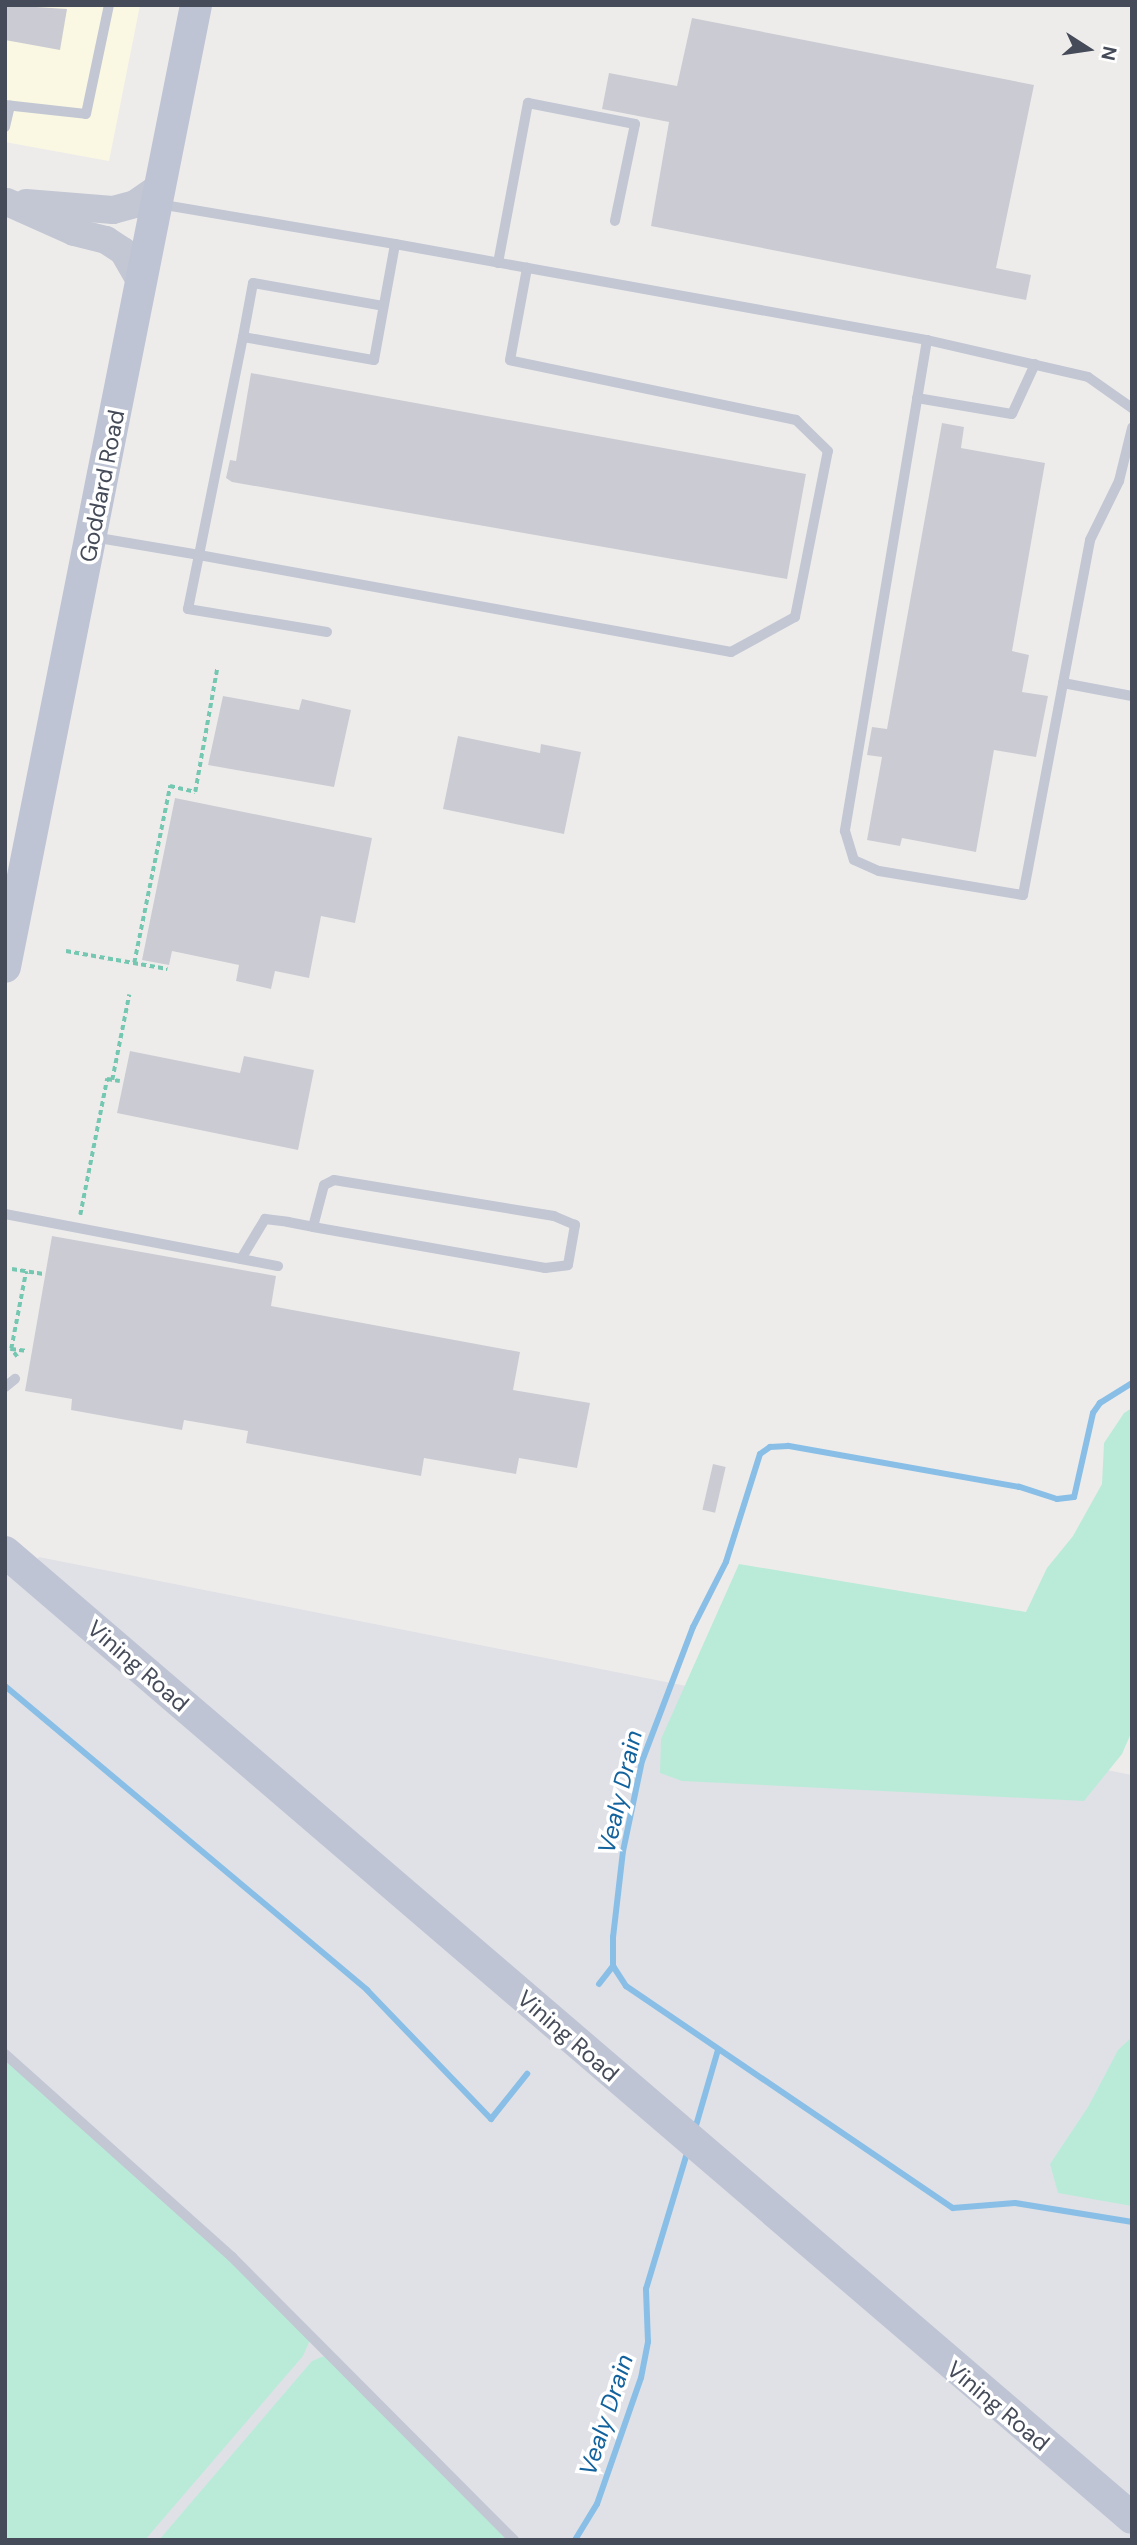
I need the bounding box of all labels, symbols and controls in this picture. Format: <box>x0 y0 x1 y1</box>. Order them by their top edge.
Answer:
north arrow <box>1053 14 1123 84</box>
text: N <box>1095 44 1123 63</box>
street label: Goddard Road <box>74 407 130 565</box>
street label: Vining Road <box>82 1614 194 1718</box>
water label: Vealy Drain <box>592 1728 648 1856</box>
street label: Vining Road <box>512 1984 624 2088</box>
water label: Vealy Drain <box>573 2351 639 2479</box>
street label: Vining Road <box>941 2355 1055 2457</box>

